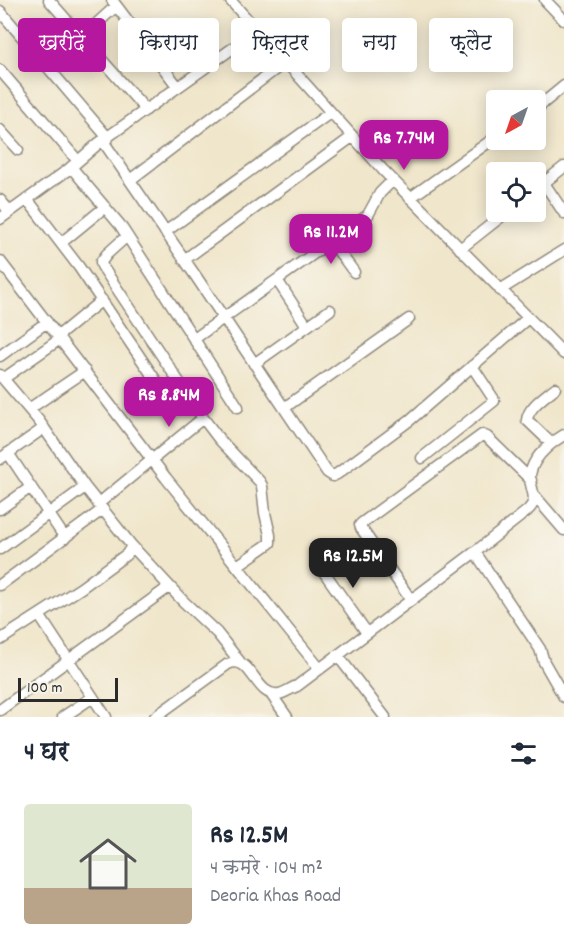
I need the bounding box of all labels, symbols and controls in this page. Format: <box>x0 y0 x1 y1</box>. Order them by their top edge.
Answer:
chip: खरीदें <box>18 18 106 72</box>
chip: किराया <box>118 18 219 72</box>
chip: फ़िल्टर <box>231 18 330 72</box>
chip: नया <box>342 18 417 72</box>
chip: फ़्लैट <box>429 18 513 72</box>
north arrow <box>486 90 546 150</box>
map controls <box>486 90 546 222</box>
pin: Rs 7.74M <box>342 120 466 171</box>
text: Rs 7.74M <box>373 125 435 153</box>
button: locate <box>486 162 546 222</box>
pin: Rs 11.2M <box>269 214 393 265</box>
text: Rs 11.2M <box>303 219 359 247</box>
pin: Rs 8.84M <box>107 377 231 428</box>
text: Rs 8.84M <box>138 382 200 410</box>
pin: Rs 12.5M <box>291 538 415 589</box>
text: Rs 12.5M <box>323 543 383 571</box>
scale bar <box>18 675 118 702</box>
text: 100 m <box>27 677 63 700</box>
text: 4 घर <box>24 735 69 772</box>
icon: filters <box>507 737 540 770</box>
text: Rs 12.5M <box>210 818 288 855</box>
icon: home <box>72 828 144 900</box>
text: 4 कमरे · 104 m² <box>210 855 323 883</box>
text: Deoria Khas Road <box>210 883 341 911</box>

